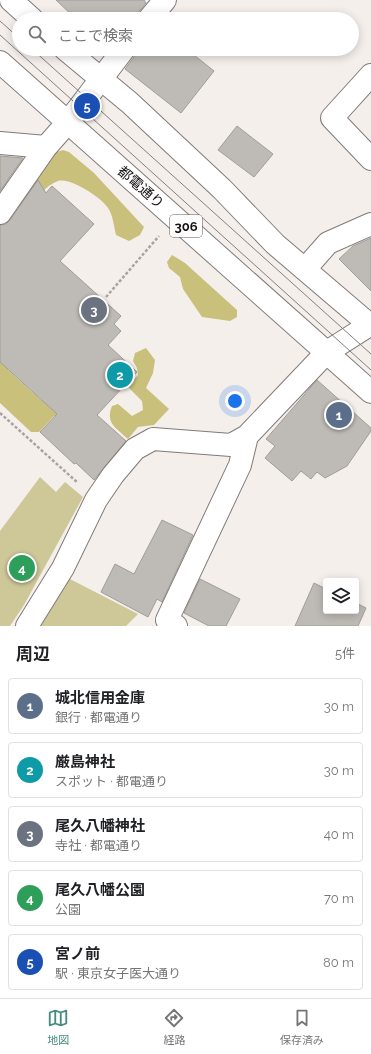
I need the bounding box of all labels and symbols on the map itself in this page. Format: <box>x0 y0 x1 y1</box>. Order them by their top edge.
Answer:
pin: 5 <box>74 91 100 121</box>
street label: 都電通り <box>115 163 167 211</box>
road number: 306 <box>170 215 202 237</box>
pin: 3 <box>81 295 107 325</box>
pin: 2 <box>107 360 133 390</box>
your location <box>225 391 245 411</box>
pin: 1 <box>326 400 352 430</box>
pin: 4 <box>9 553 35 583</box>

